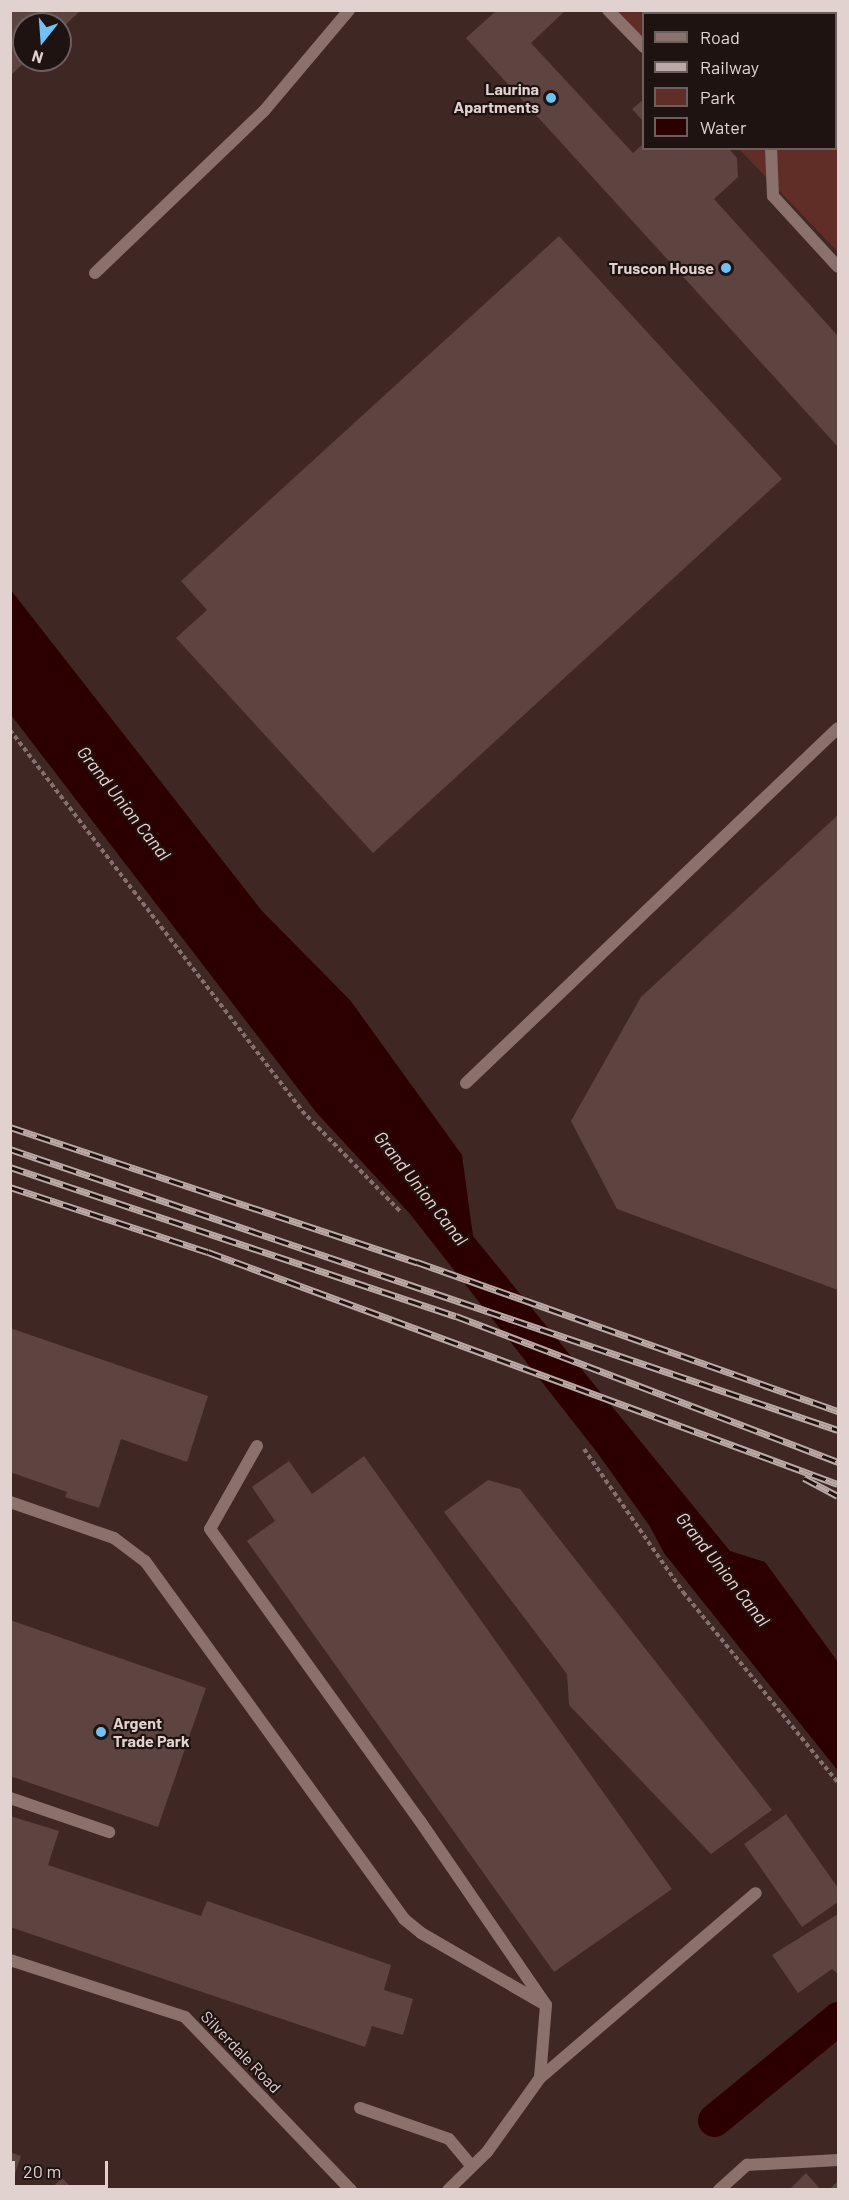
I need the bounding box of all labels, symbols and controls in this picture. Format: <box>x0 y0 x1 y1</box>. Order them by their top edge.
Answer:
north arrow <box>12 12 72 72</box>
legend <box>642 12 837 150</box>
text: Road <box>700 26 740 48</box>
text: N <box>29 47 45 68</box>
text: Railway <box>700 56 759 78</box>
place label: Laurina Apartments <box>454 79 539 117</box>
text: Park <box>700 86 735 108</box>
marker: Laurina Apartments <box>544 91 558 105</box>
text: Water <box>700 116 747 138</box>
place label: Truscon House <box>609 258 714 278</box>
marker: Truscon House <box>719 261 733 275</box>
water label: Grand Union Canal <box>73 742 175 864</box>
water label: Grand Union Canal <box>370 1127 472 1249</box>
water label: Grand Union Canal <box>672 1508 774 1630</box>
place label: Argent Trade Park <box>113 1713 189 1751</box>
marker: Argent Trade Park <box>94 1725 108 1739</box>
street label: Silverdale Road <box>197 2007 285 2097</box>
scale bar <box>15 2149 111 2187</box>
text: 20 m <box>23 2160 61 2182</box>

